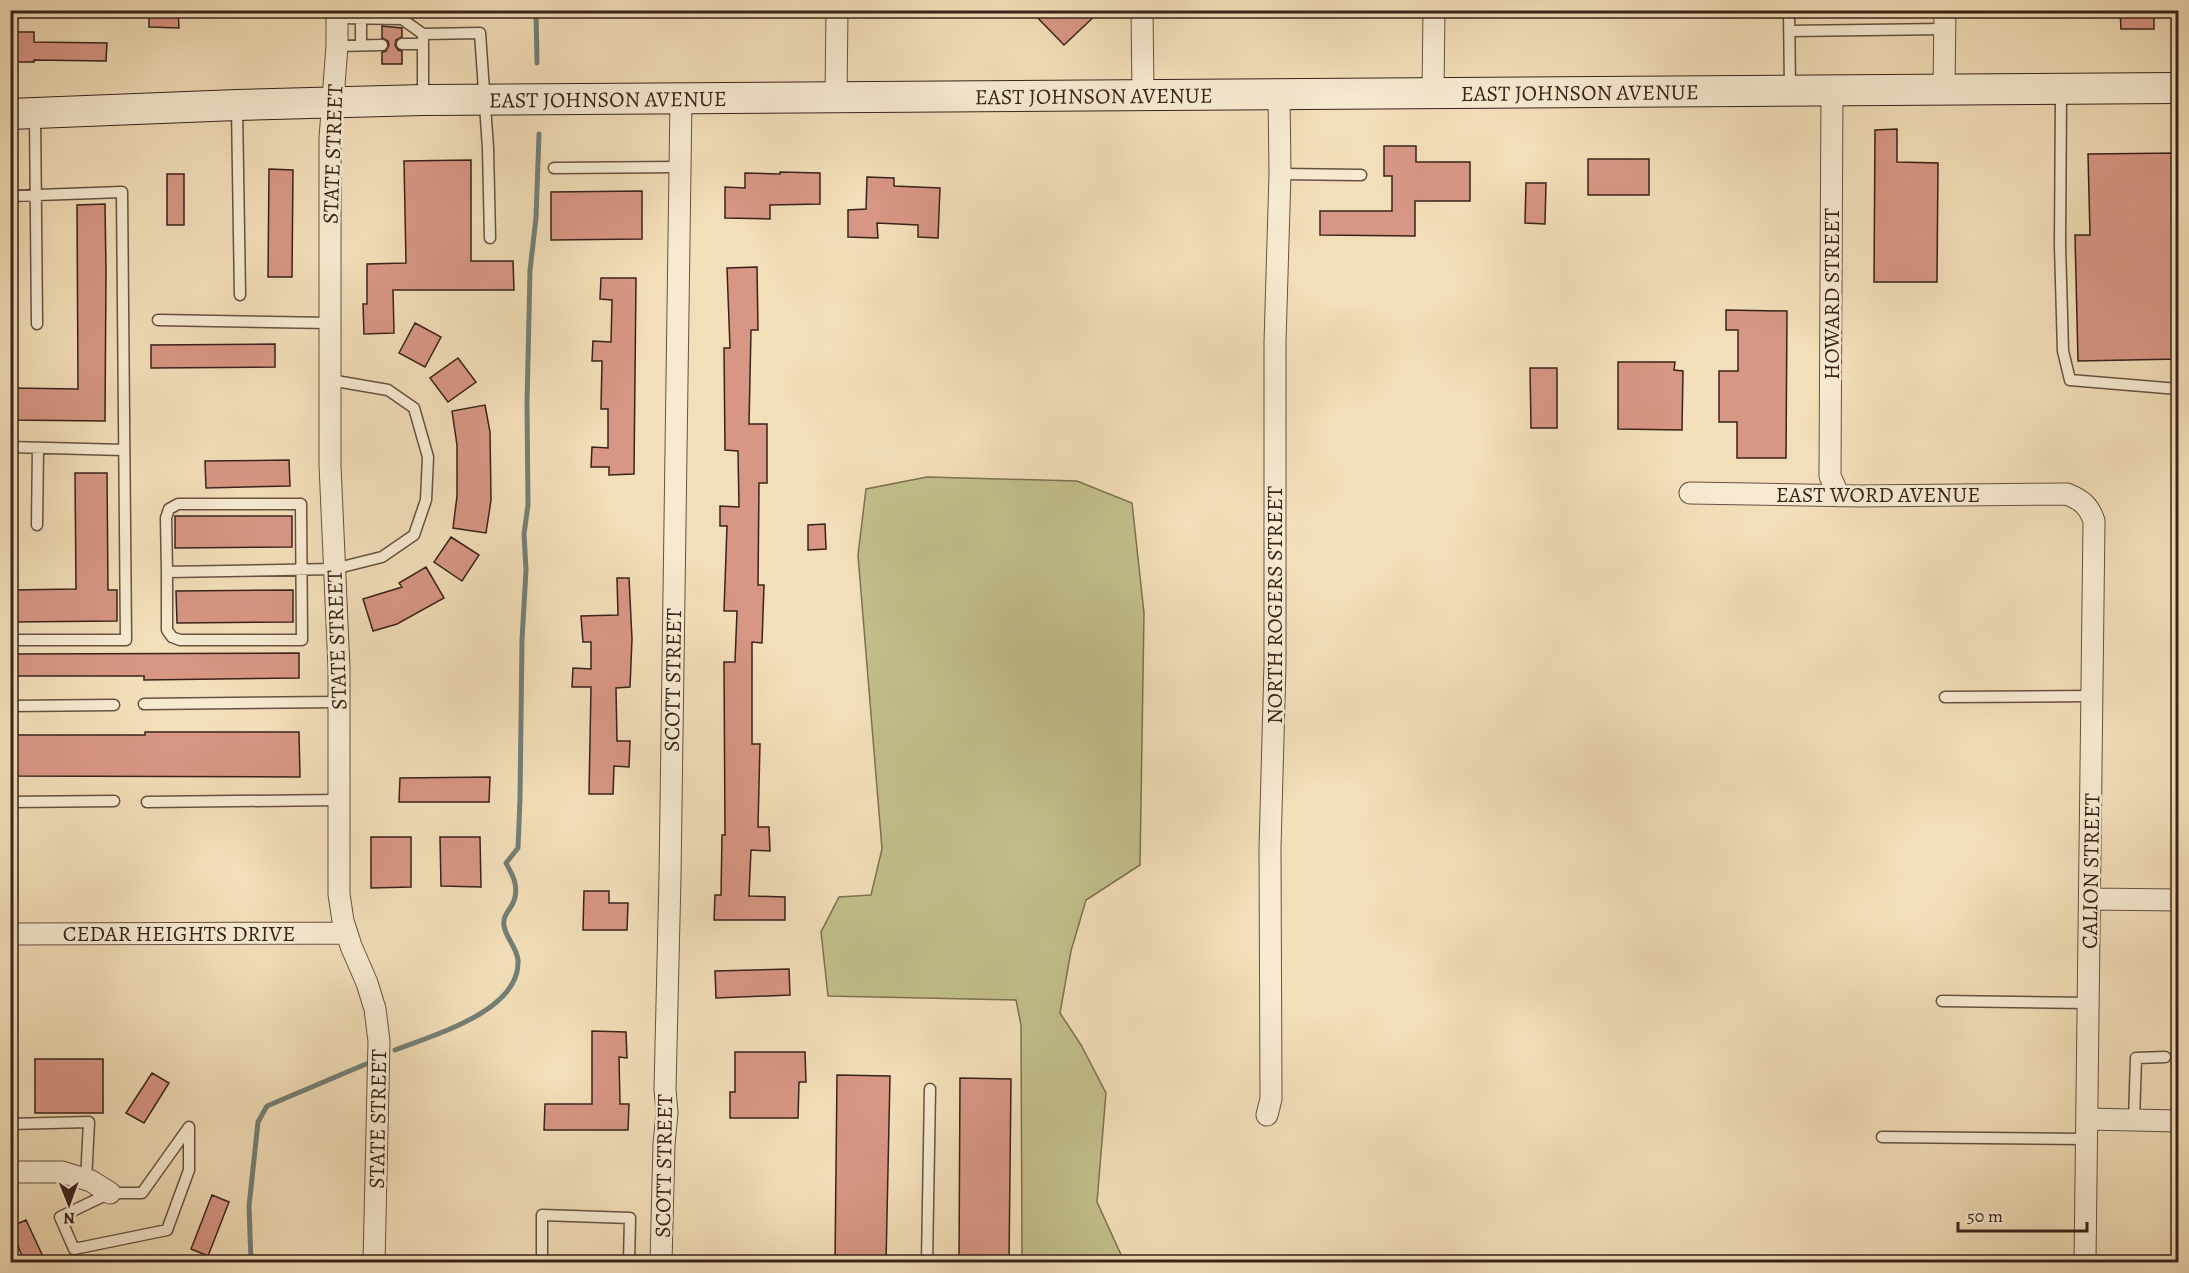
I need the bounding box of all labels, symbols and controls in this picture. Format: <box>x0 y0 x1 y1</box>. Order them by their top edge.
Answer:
street label: EAST JOHNSON AVENUE <box>1461 77 1699 109</box>
street label: EAST JOHNSON AVENUE <box>975 81 1213 112</box>
street label: STATE STREET <box>316 84 350 224</box>
street label: EAST JOHNSON AVENUE <box>489 84 727 116</box>
street label: HOWARD STREET <box>1817 208 1847 380</box>
street label: EAST WORD AVENUE <box>1776 480 1980 510</box>
street label: NORTH ROGERS STREET <box>1260 486 1290 724</box>
street label: STATE STREET <box>320 570 354 710</box>
street label: SCOTT STREET <box>657 608 689 752</box>
street label: CALION STREET <box>2075 793 2107 949</box>
street label: CEDAR HEIGHTS DRIVE <box>63 919 295 949</box>
street label: STATE STREET <box>362 1049 394 1189</box>
street label: SCOTT STREET <box>648 1094 680 1238</box>
north arrow <box>39 1174 99 1234</box>
scale bar <box>1958 1195 2087 1233</box>
text: 50 m <box>1967 1204 2003 1228</box>
text: N <box>63 1207 75 1229</box>

